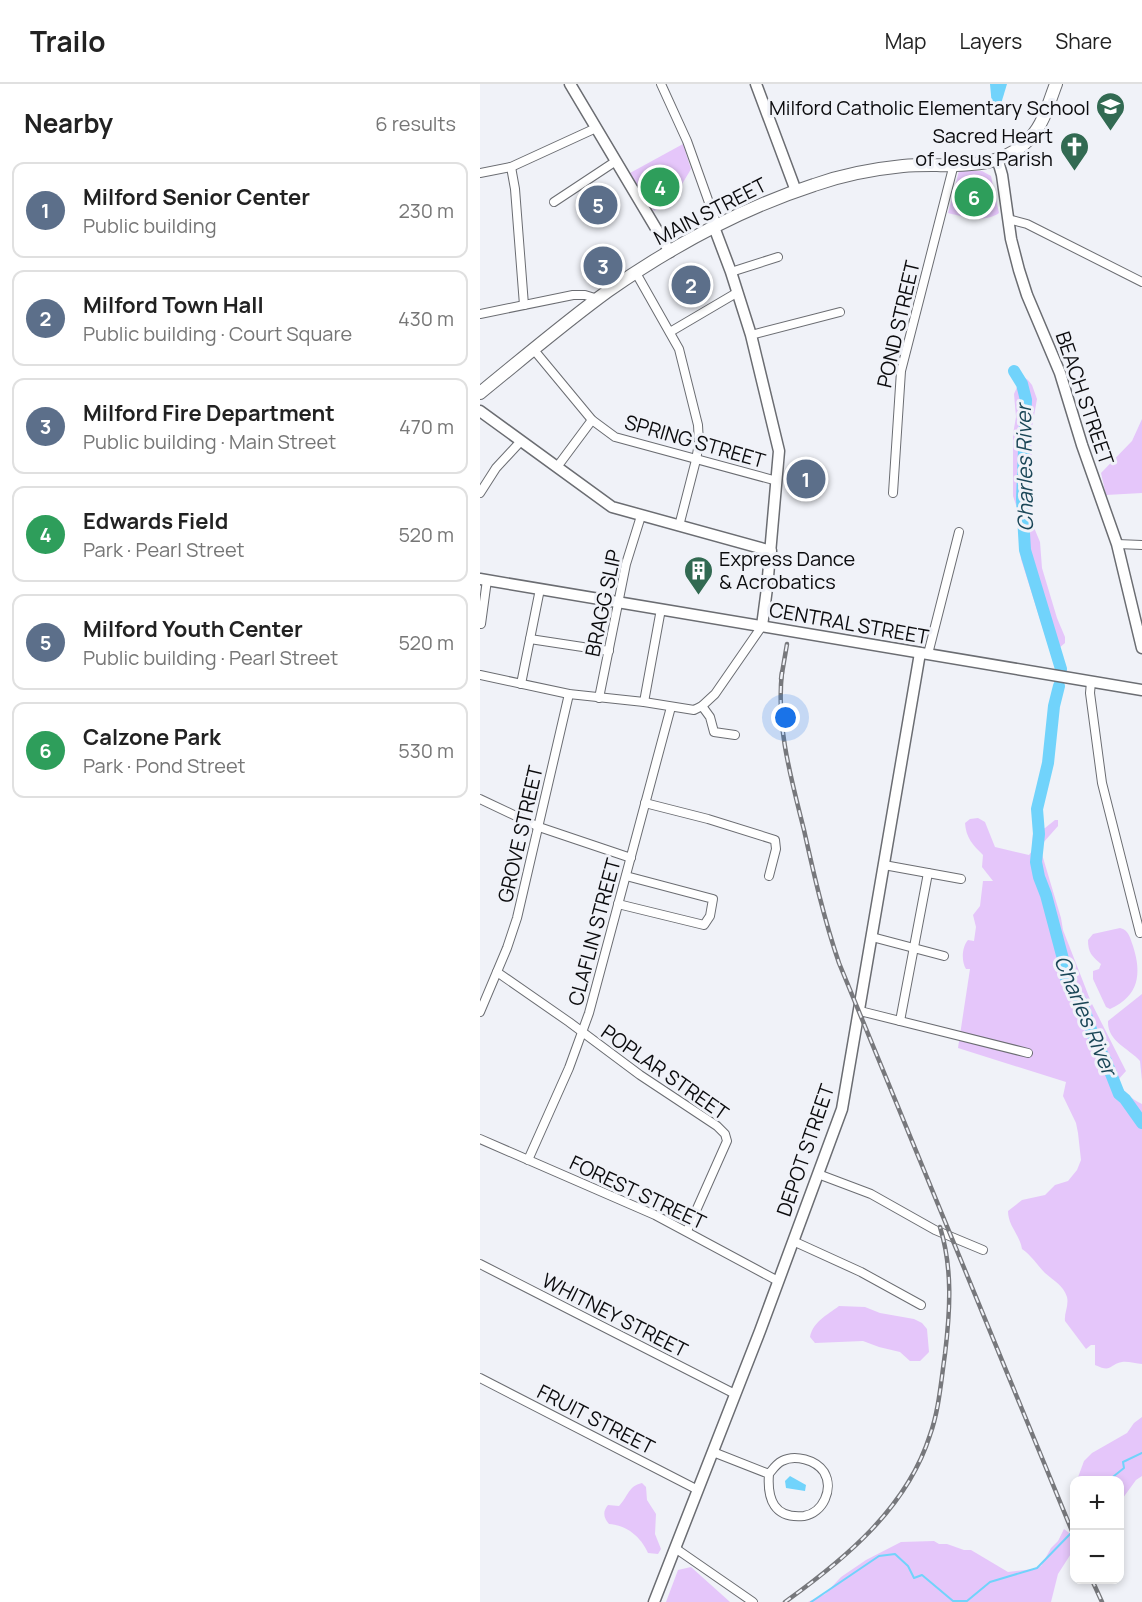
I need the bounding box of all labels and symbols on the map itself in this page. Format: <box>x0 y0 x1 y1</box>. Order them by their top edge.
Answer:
school or university icon: Milford Catholic Elementary School <box>1095 91 1127 133</box>
place label: Milford Catholic Elementary School <box>769 94 1090 121</box>
place label: Sacred Heart of Jesus Parish <box>915 122 1053 172</box>
church icon: Sacred Heart of Jesus Parish <box>1058 130 1090 172</box>
pin: 4 <box>640 164 680 210</box>
street label: MAIN STREET <box>649 171 771 251</box>
pin: 6 <box>954 174 994 220</box>
pin: 5 <box>578 182 618 228</box>
pin: 3 <box>584 244 622 288</box>
street label: POND STREET <box>870 258 926 390</box>
pin: 2 <box>672 262 710 308</box>
street label: BEACH STREET <box>1050 328 1121 468</box>
water label: Charles River <box>1009 402 1039 532</box>
street label: SPRING STREET <box>622 408 769 474</box>
pin: 1 <box>786 456 826 502</box>
place label: Express Dance & Acrobatics <box>719 545 855 595</box>
street label: BRAGG SLIP <box>579 547 627 659</box>
building icon: Express Dance & Acrobatics <box>682 554 714 596</box>
street label: CENTRAL STREET <box>767 596 931 650</box>
your location <box>771 703 800 732</box>
street label: GROVE STREET <box>491 763 549 905</box>
street label: CLAFLIN STREET <box>561 855 627 1009</box>
water label: Charles River <box>1048 951 1125 1081</box>
street label: POPLAR STREET <box>596 1018 734 1126</box>
street label: DEPOT STREET <box>770 1080 840 1220</box>
street label: FOREST STREET <box>566 1149 711 1235</box>
street label: WHITNEY STREET <box>538 1267 692 1363</box>
street label: FRUIT STREET <box>533 1378 659 1460</box>

